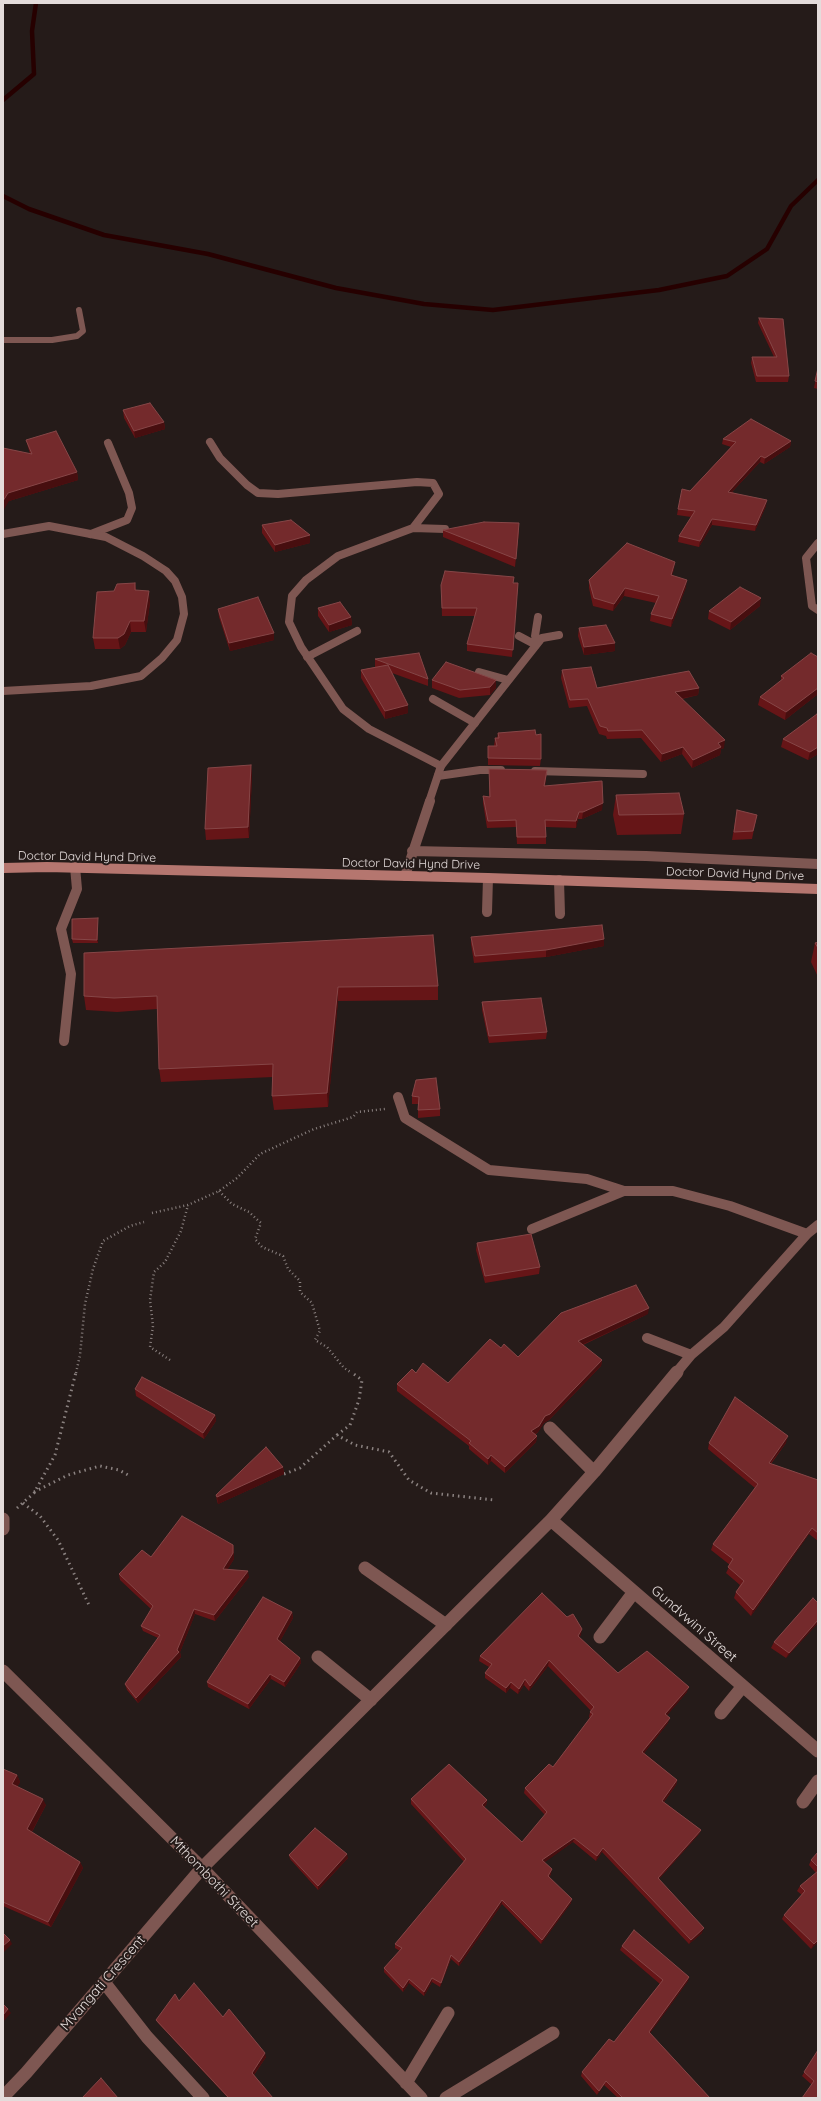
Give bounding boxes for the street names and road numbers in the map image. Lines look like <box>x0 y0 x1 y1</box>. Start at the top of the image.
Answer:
street label: Doctor David Hynd Drive <box>18 849 156 865</box>
street label: Doctor David Hynd Drive <box>342 856 480 872</box>
street label: Doctor David Hynd Drive <box>666 864 804 884</box>
street label: Gundvwini Street <box>648 1582 740 1666</box>
street label: Mthombothi Street <box>166 1833 262 1931</box>
street label: Mvangati Crescent <box>57 1932 149 2034</box>

